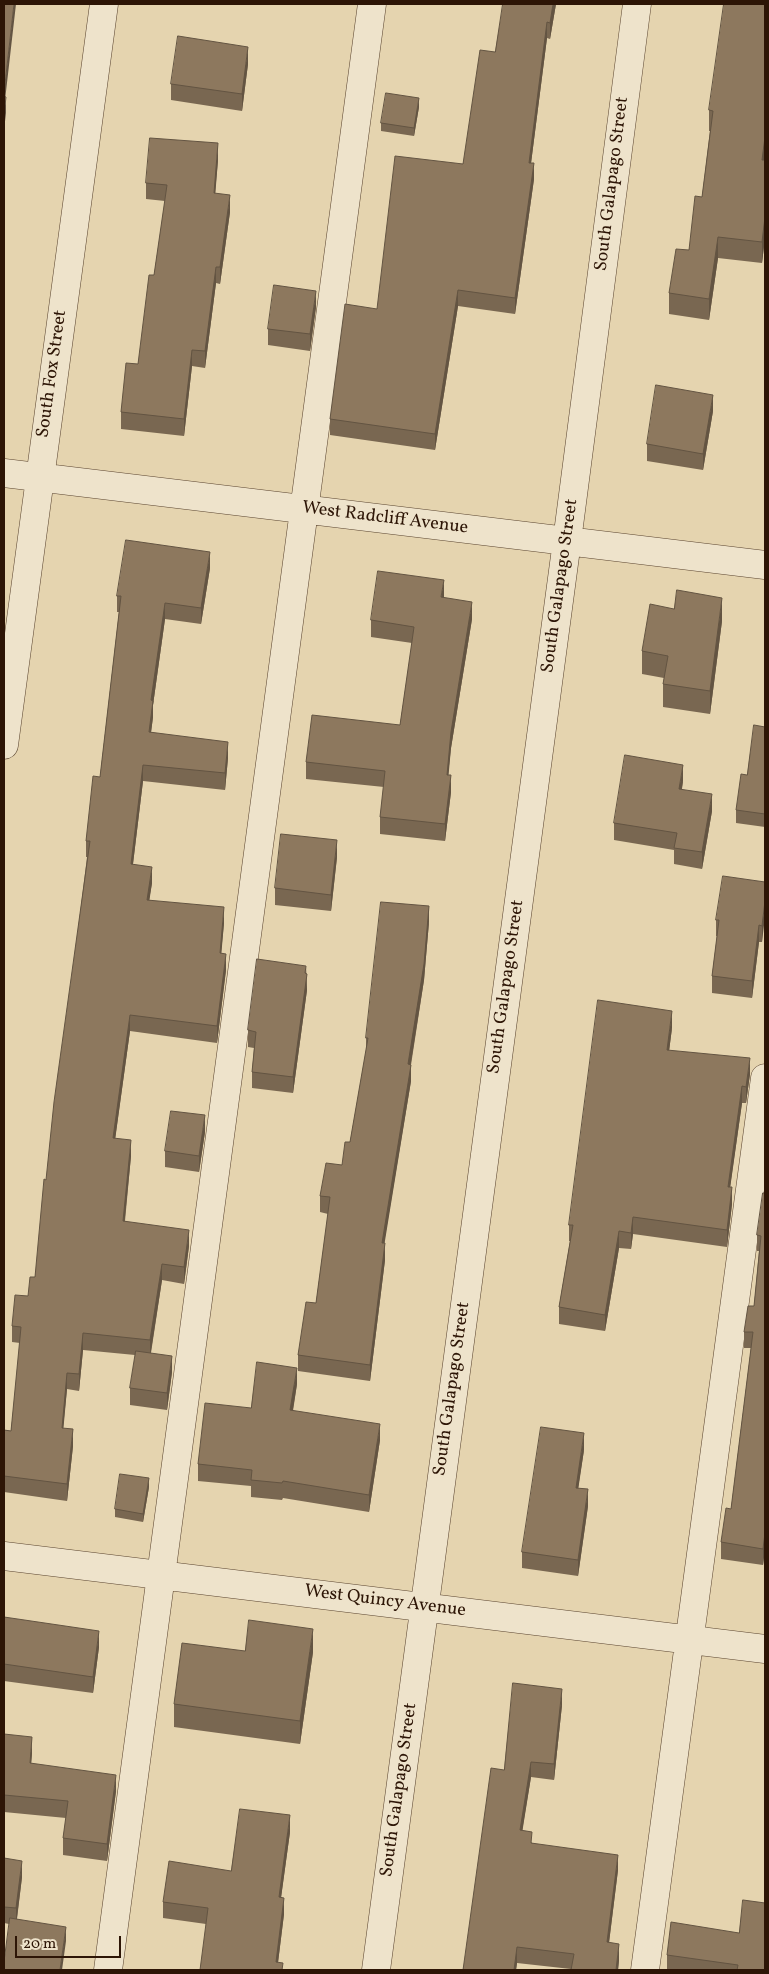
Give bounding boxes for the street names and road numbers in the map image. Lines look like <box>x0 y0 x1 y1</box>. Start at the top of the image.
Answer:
street label: South Galapago Street <box>592 96 634 272</box>
street label: South Fox Street <box>33 309 73 439</box>
street label: West Radcliff Avenue <box>301 498 469 540</box>
street label: South Galapago Street <box>538 498 584 674</box>
street label: South Galapago Street <box>484 899 530 1075</box>
street label: South Galapago Street <box>430 1301 476 1477</box>
street label: West Quincy Avenue <box>303 1581 467 1623</box>
street label: South Galapago Street <box>377 1702 423 1878</box>

